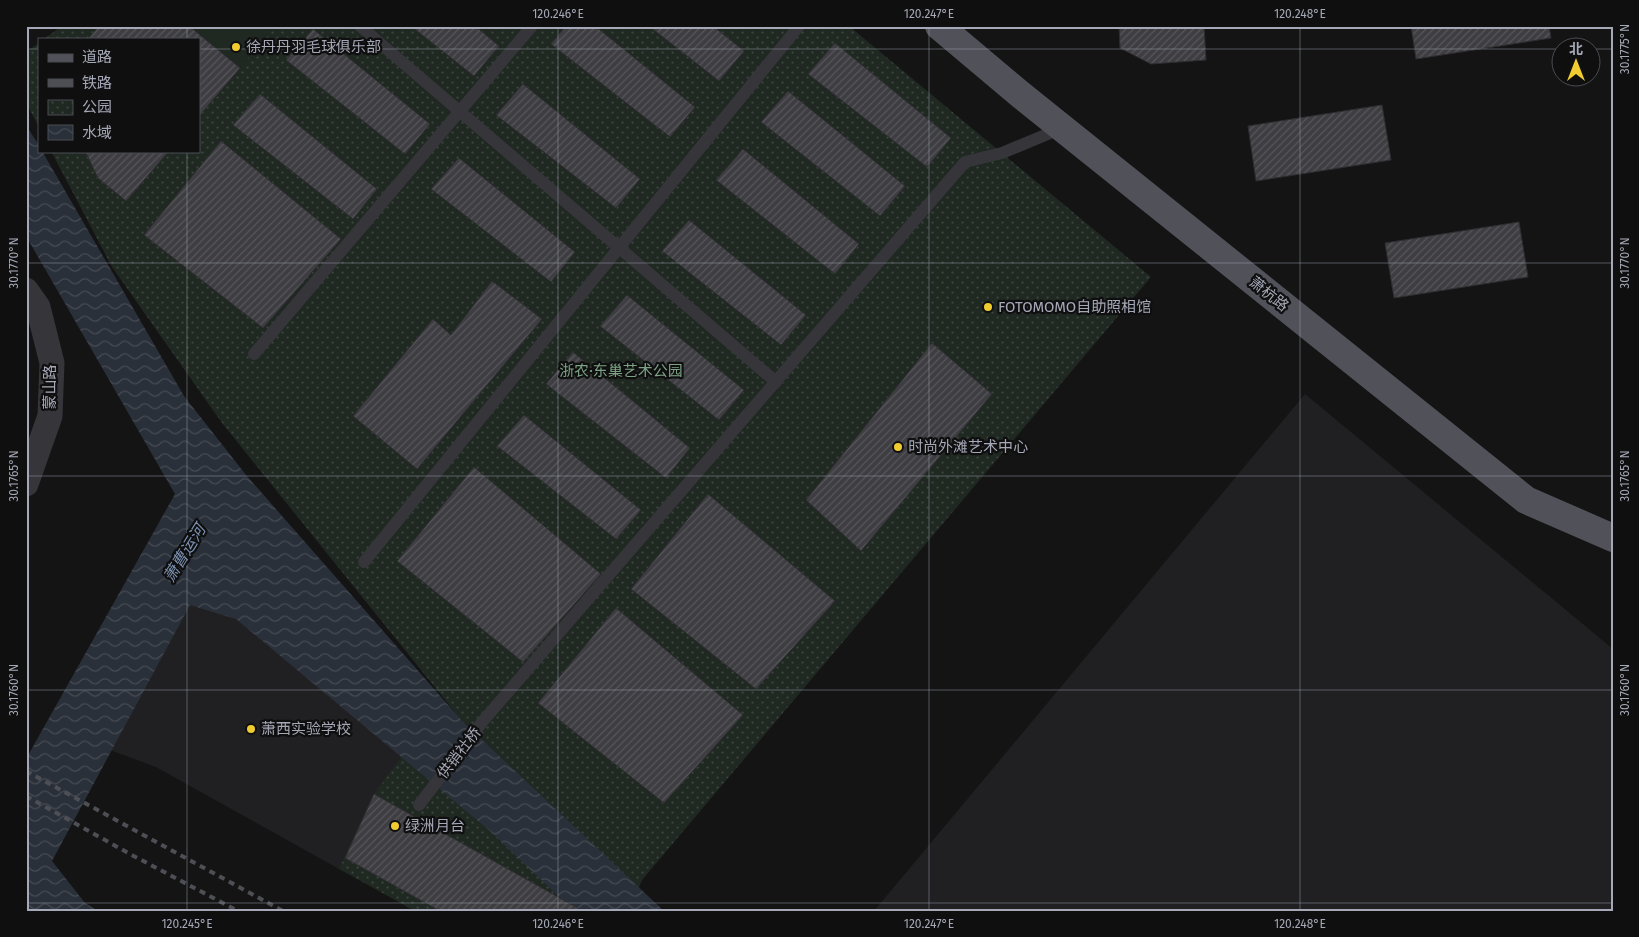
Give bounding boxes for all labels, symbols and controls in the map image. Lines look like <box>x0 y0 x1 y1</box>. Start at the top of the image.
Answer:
text: 120.246°E <box>532 7 584 21</box>
text: 120.247°E <box>904 7 954 21</box>
text: 120.248°E <box>1274 7 1326 21</box>
text: 30.1775°N <box>1618 24 1632 74</box>
legend <box>38 38 200 152</box>
place label: 徐丹丹羽毛球俱乐部 <box>246 38 381 56</box>
north arrow <box>1552 38 1602 88</box>
marker: 徐丹丹羽毛球俱乐部 <box>230 41 242 53</box>
text: 北 <box>1569 41 1583 58</box>
text: 道路 <box>82 48 112 66</box>
text: 铁路 <box>82 74 112 92</box>
text: 公园 <box>82 98 112 116</box>
text: 水域 <box>82 124 112 142</box>
text: 30.1770°N <box>7 237 21 289</box>
text: 30.1770°N <box>1618 237 1632 289</box>
street label: 萧杭路 <box>1246 273 1292 315</box>
place label: FOTOMOMO自助照相馆 <box>998 298 1151 316</box>
marker: FOTOMOMO自助照相馆 <box>982 301 994 313</box>
park label: 浙农·东巢艺术公园 <box>559 362 683 380</box>
street label: 蒙山路 <box>41 364 59 410</box>
place label: 时尚外滩艺术中心 <box>908 438 1028 456</box>
marker: 时尚外滩艺术中心 <box>892 441 904 453</box>
text: 30.1765°N <box>7 450 21 502</box>
text: 30.1765°N <box>1618 450 1632 502</box>
water label: 萧曹运河 <box>159 519 211 585</box>
text: 30.1760°N <box>7 664 21 716</box>
text: 30.1760°N <box>1618 664 1632 716</box>
place label: 萧西实验学校 <box>261 720 351 738</box>
marker: 萧西实验学校 <box>245 723 257 735</box>
street label: 供销社桥 <box>433 724 485 782</box>
place label: 绿洲月台 <box>405 817 465 835</box>
marker: 绿洲月台 <box>389 820 401 832</box>
text: 120.245°E <box>161 917 213 931</box>
text: 120.246°E <box>532 917 584 931</box>
text: 120.247°E <box>904 917 954 931</box>
text: 120.248°E <box>1274 917 1326 931</box>

